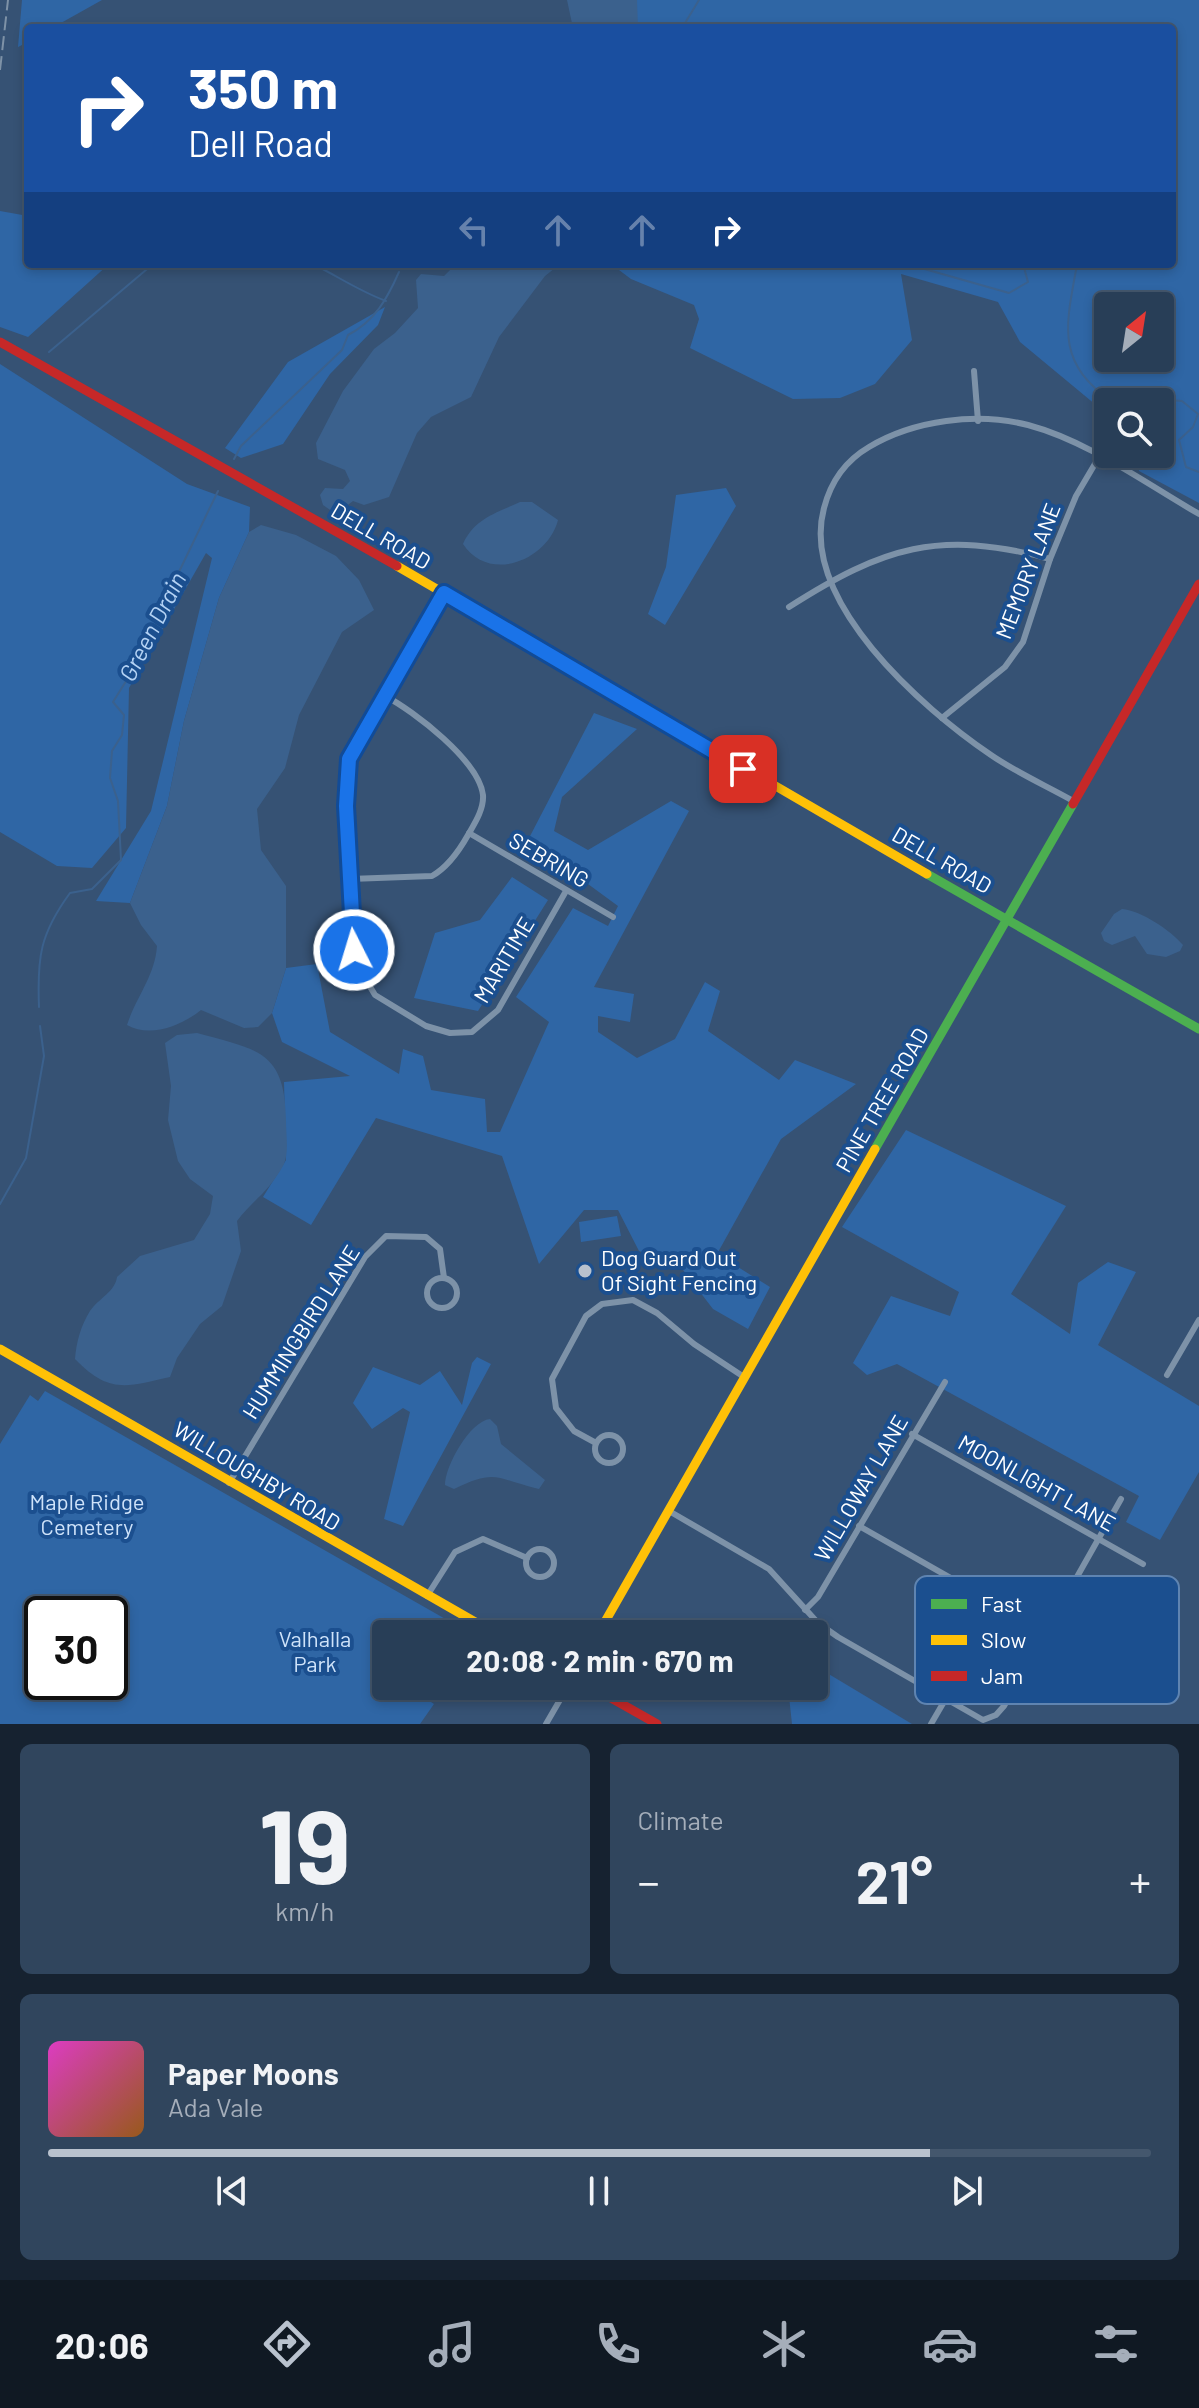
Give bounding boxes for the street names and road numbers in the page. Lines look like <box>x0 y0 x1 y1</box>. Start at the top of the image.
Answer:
street label: DELL ROAD <box>327 496 436 574</box>
street label: MEMORY LANE <box>989 499 1065 642</box>
street label: DELL ROAD <box>888 820 997 898</box>
street label: SEBRING <box>505 826 594 892</box>
street label: MARITIME <box>467 912 539 1007</box>
street label: PINE TREE ROAD <box>829 1023 933 1176</box>
street label: HUMMINGBIRD LANE <box>236 1240 364 1423</box>
street label: WILLOWAY LANE <box>808 1410 912 1565</box>
street label: WILLOUGHBY ROAD <box>169 1415 346 1535</box>
street label: MOONLIGHT LANE <box>954 1428 1121 1536</box>

